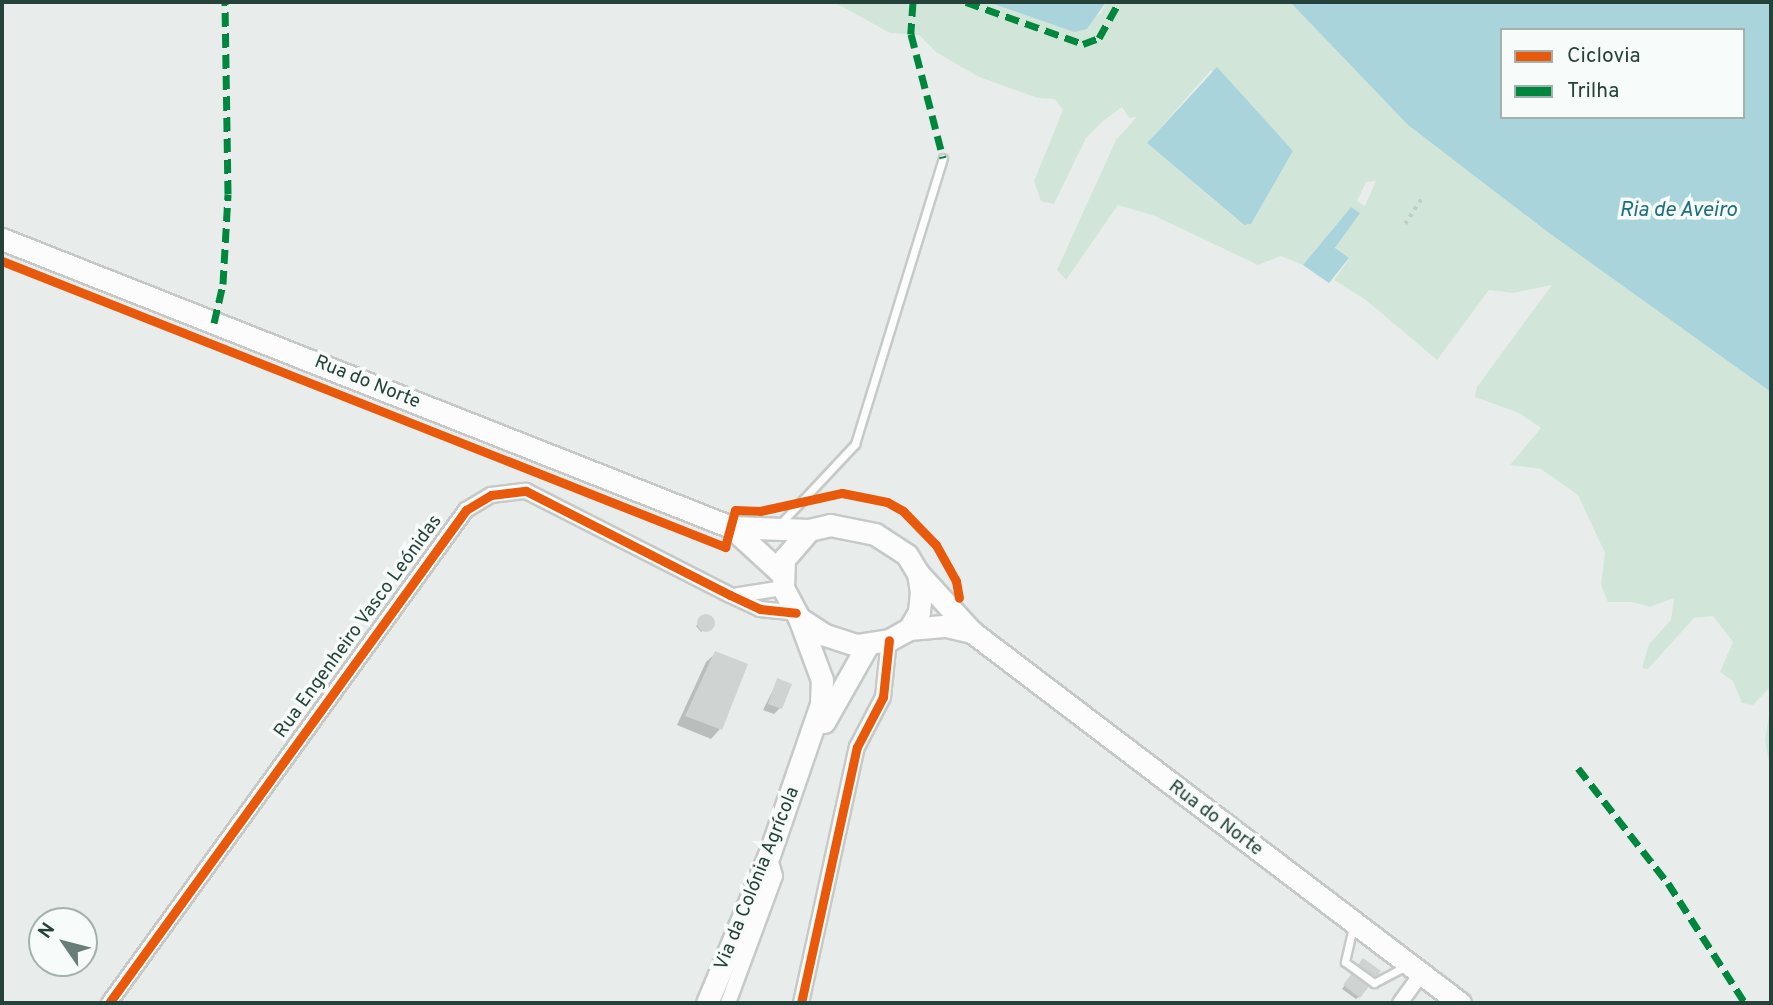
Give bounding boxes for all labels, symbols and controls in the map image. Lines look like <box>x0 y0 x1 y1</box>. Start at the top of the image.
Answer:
legend <box>1500 28 1745 119</box>
text: Ciclovia <box>1567 43 1641 70</box>
text: Trilha <box>1567 78 1619 105</box>
water label: Ria de Aveiro <box>1619 198 1737 224</box>
street label: Rua do Norte <box>311 351 423 415</box>
street label: Rua Engenheiro Vasco Leónidas <box>270 511 448 743</box>
street label: Rua do Norte <box>1163 776 1267 862</box>
street label: Via da Colónia Agrícola <box>711 784 805 974</box>
north arrow <box>28 907 98 977</box>
text: N <box>34 919 61 944</box>

